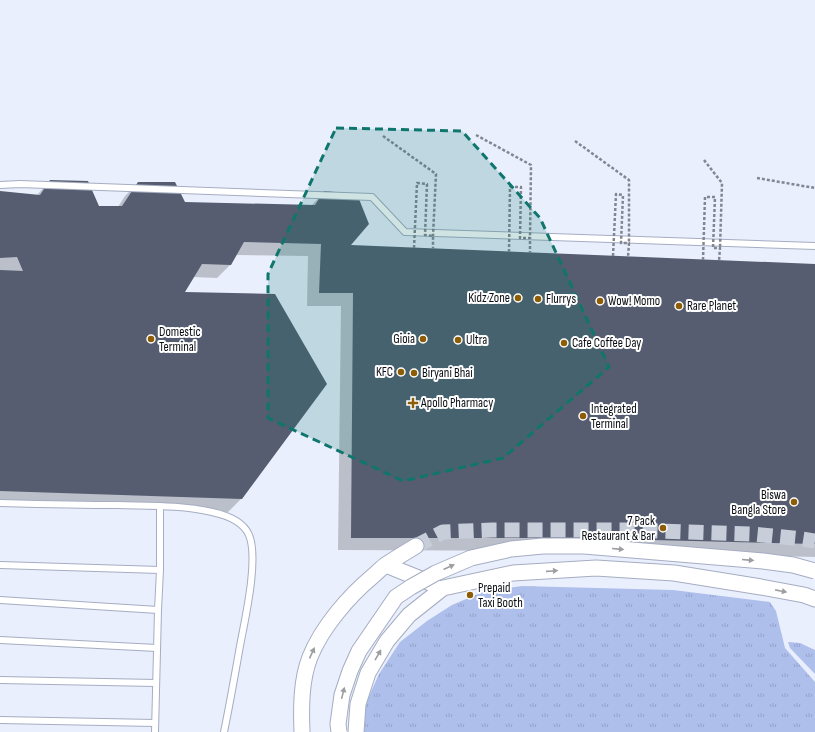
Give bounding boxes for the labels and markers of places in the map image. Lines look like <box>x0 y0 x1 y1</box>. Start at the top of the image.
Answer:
place label: Kidz Zone <box>468 290 510 306</box>
place label: Flurrys <box>546 291 576 307</box>
marker: Kidz Zone <box>513 293 523 303</box>
place label: Wow! Momo <box>608 293 660 309</box>
marker: Flurrys <box>533 294 543 304</box>
marker: Wow! Momo <box>595 296 605 306</box>
place label: Rare Planet <box>687 298 736 314</box>
marker: Rare Planet <box>674 301 684 311</box>
place label: Domestic Terminal <box>159 324 201 355</box>
place label: Gioia <box>393 331 415 347</box>
place label: Ultra <box>466 332 487 348</box>
marker: Domestic Terminal <box>146 334 156 344</box>
marker: Gioia <box>418 334 428 344</box>
marker: Ultra <box>453 335 463 345</box>
place label: Cafe Coffee Day <box>572 335 641 351</box>
marker: Cafe Coffee Day <box>559 338 569 348</box>
place label: KFC <box>376 364 393 380</box>
place label: Biryani Bhai <box>422 365 473 381</box>
marker: KFC <box>396 367 406 377</box>
marker: Biryani Bhai <box>409 368 419 378</box>
place label: Apollo Pharmacy <box>420 395 493 411</box>
marker: Apollo Pharmacy <box>408 398 418 408</box>
place label: Integrated Terminal <box>591 401 637 432</box>
marker: Integrated Terminal <box>578 411 588 421</box>
place label: Biswa Bangla Store <box>731 487 786 518</box>
marker: Biswa Bangla Store <box>789 497 799 507</box>
place label: 7 Pack Restaurant & Bar <box>582 513 655 544</box>
marker: 7 Pack Restaurant & Bar <box>658 523 668 533</box>
place label: Prepaid Taxi Booth <box>478 580 523 611</box>
marker: Prepaid Taxi Booth <box>465 590 475 600</box>

